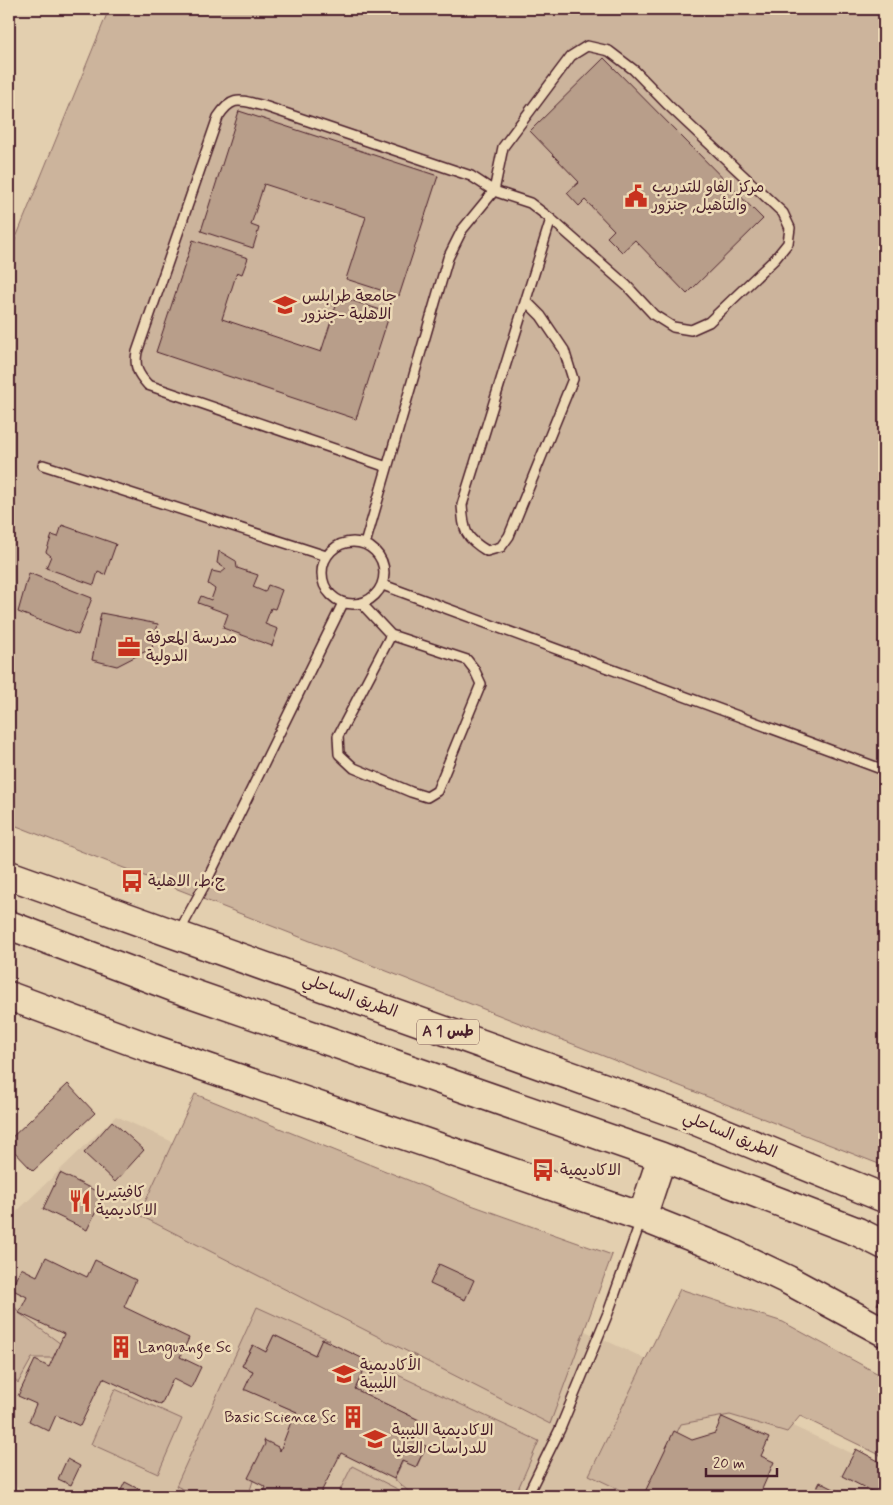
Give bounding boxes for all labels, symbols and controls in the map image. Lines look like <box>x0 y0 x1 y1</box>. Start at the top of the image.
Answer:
place label: مركز الفاو للتدريب والتأهيل, جنزور <box>650 177 764 216</box>
public building icon: مركز الفاو للتدريب والتأهيل, جنزور <box>623 183 649 209</box>
place label: جامعة طرابلس الاهلية -جنزور <box>300 286 397 325</box>
school or university icon: جامعة طرابلس الاهلية -جنزور <box>272 292 298 318</box>
place label: مدرسة المعرفة الدولية <box>146 628 237 667</box>
office icon: مدرسة المعرفة الدولية <box>116 634 142 660</box>
bus stop icon: ج،ط، الاهلية <box>119 868 145 894</box>
place label: ج،ط، الاهلية <box>148 871 226 892</box>
street label: الطريق الساحلي <box>299 969 400 1026</box>
road number: A 1 طس <box>417 1020 479 1044</box>
street label: الطريق الساحلي <box>679 1107 780 1166</box>
bus stop icon: الاكاديمية <box>530 1157 556 1183</box>
place label: الاكاديمية <box>560 1160 621 1181</box>
place label: كافيتيريا الاكاديمية <box>96 1182 157 1221</box>
restaurant icon: كافيتيريا الاكاديمية <box>67 1188 93 1214</box>
building icon: Languange Sc <box>108 1334 134 1360</box>
place label: Languange Sc <box>138 1337 232 1359</box>
place label: الأكاديمية الليبية <box>360 1354 421 1394</box>
school or university icon: الأكاديمية الليبية <box>331 1361 357 1387</box>
building icon: Basic Science Sc <box>340 1404 366 1430</box>
place label: Basic Science Sc <box>224 1407 336 1428</box>
place label: الاكاديمية الليبية للدراسات العليا <box>392 1420 494 1459</box>
school or university icon: الاكاديمية الليبية للدراسات العليا <box>362 1426 388 1452</box>
scale bar <box>706 1445 777 1477</box>
text: 20 m <box>713 1454 745 1474</box>

